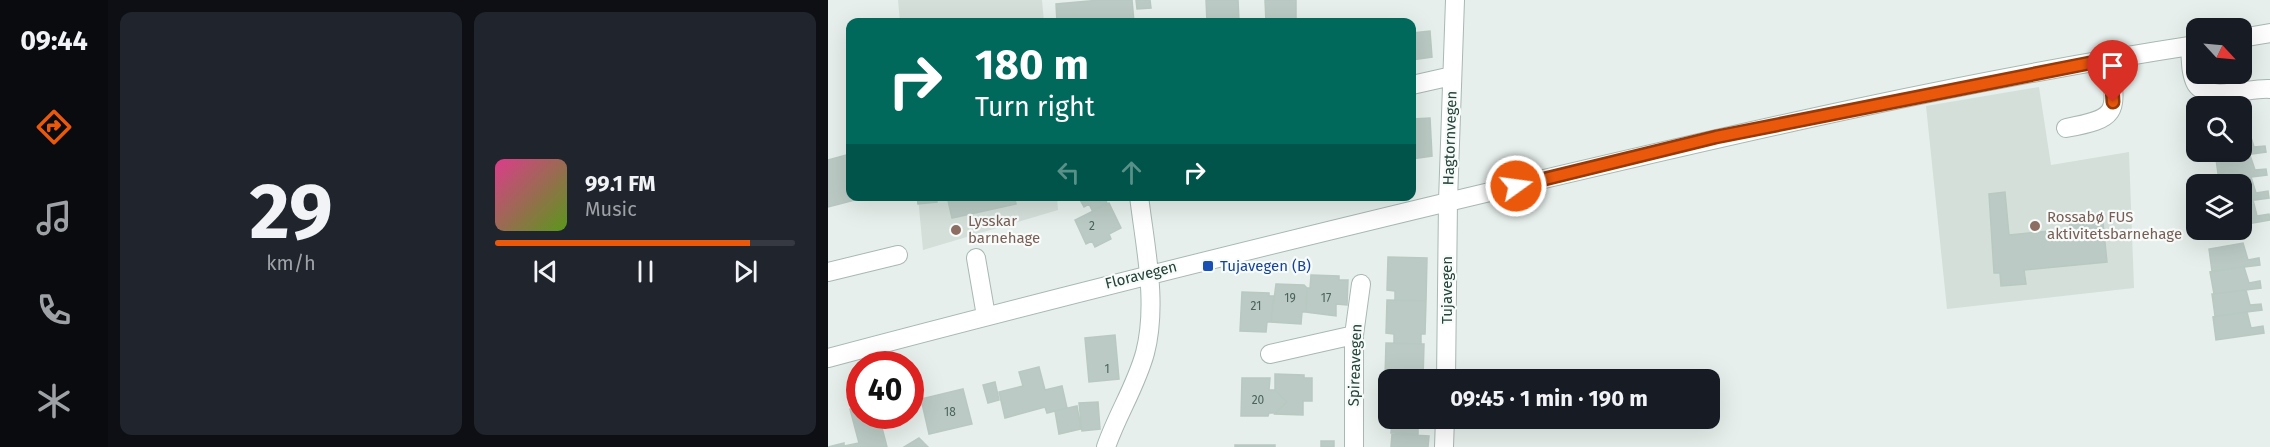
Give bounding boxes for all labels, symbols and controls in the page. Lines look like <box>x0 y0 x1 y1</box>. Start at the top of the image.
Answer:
north arrow <box>2186 18 2252 84</box>
map controls <box>2186 18 2252 240</box>
text: 09:44 <box>20 25 88 57</box>
text: 180 m <box>975 40 1089 90</box>
pin <box>2087 40 2138 102</box>
icon: right <box>876 42 954 120</box>
icon: arrive <box>2096 49 2129 82</box>
street label: Hagtornvegen <box>1439 90 1461 186</box>
text: Turn right <box>975 91 1095 123</box>
button: search <box>2186 96 2252 162</box>
icon: directions <box>33 106 75 148</box>
position arrow <box>1484 154 1548 218</box>
icon: left <box>1052 156 1085 189</box>
icon: ahead <box>1115 156 1148 189</box>
icon: right <box>1178 156 1211 189</box>
text: 29 <box>249 165 333 259</box>
text: 99.1 FM <box>585 170 656 197</box>
button: layers <box>2186 174 2252 240</box>
icon: music <box>33 197 75 239</box>
text: Music <box>585 197 637 221</box>
place label: Rossabø FUS aktivitetsbarnehage <box>2047 208 2182 243</box>
place label: Lysskar barnehage <box>968 212 1040 247</box>
house number: 2 <box>1089 219 1095 233</box>
marker: Rossabø FUS aktivitetsbarnehage <box>2028 219 2042 233</box>
marker: Lysskar barnehage <box>949 223 963 237</box>
text: km/h <box>266 251 316 275</box>
icon: previous <box>529 255 562 288</box>
icon: pause <box>629 255 662 288</box>
icon: next <box>729 255 762 288</box>
street label: Tujavegen <box>1438 256 1456 324</box>
street label: Floravegen <box>1103 257 1179 293</box>
place label: Tujavegen (B) <box>1220 257 1311 275</box>
marker: Tujavegen (B) <box>1201 259 1215 273</box>
icon: phone <box>33 289 75 331</box>
house number: 19 <box>1284 291 1296 305</box>
house number: 17 <box>1321 291 1331 305</box>
house number: 21 <box>1251 299 1261 313</box>
street label: Spireavegen <box>1345 323 1365 407</box>
speed limit sign: 40 <box>846 351 924 429</box>
house number: 1 <box>1104 362 1110 376</box>
icon: climate <box>33 380 75 422</box>
text: 09:45 · 1 min · 190 m <box>1450 385 1648 412</box>
house number: 20 <box>1252 393 1265 407</box>
house number: 18 <box>944 405 956 419</box>

